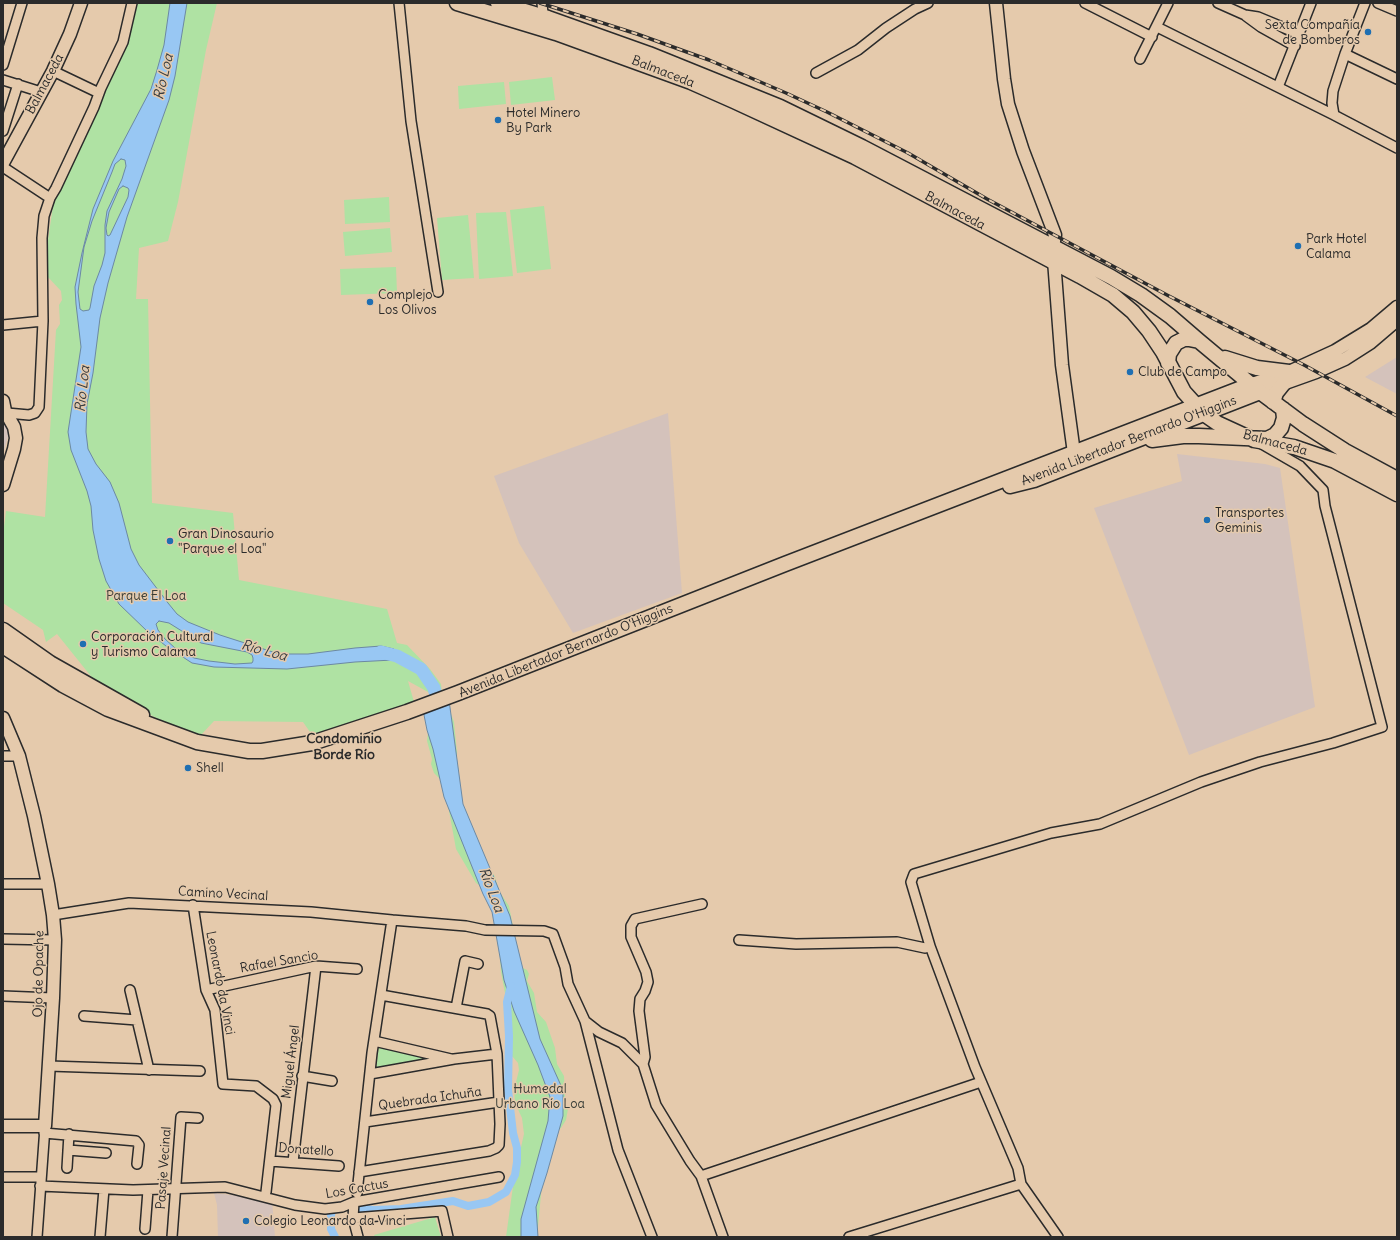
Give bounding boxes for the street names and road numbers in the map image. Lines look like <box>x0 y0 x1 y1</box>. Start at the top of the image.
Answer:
street label: Balmaceda <box>23 51 67 117</box>
street label: Balmaceda <box>629 53 697 91</box>
street label: Balmaceda <box>922 189 988 233</box>
street label: Avenida Libertador Bernardo O'Higgins <box>1019 393 1239 489</box>
street label: Balmaceda <box>1241 427 1309 459</box>
street label: Avenida Libertador Bernardo O'Higgins <box>457 601 675 701</box>
street label: Camino Vecinal <box>178 884 268 904</box>
street label: Ojo de Opache <box>30 930 48 1018</box>
street label: Leonardo da Vinci <box>202 930 238 1036</box>
street label: Rafael Sancio <box>239 947 319 977</box>
street label: Miguel Ángel <box>279 1024 303 1100</box>
street label: Quebrada Ichuña <box>377 1084 483 1114</box>
street label: Pasaje Vecinal <box>153 1126 175 1210</box>
street label: Donatello <box>278 1140 334 1160</box>
street label: Los Cactus <box>324 1176 390 1202</box>

